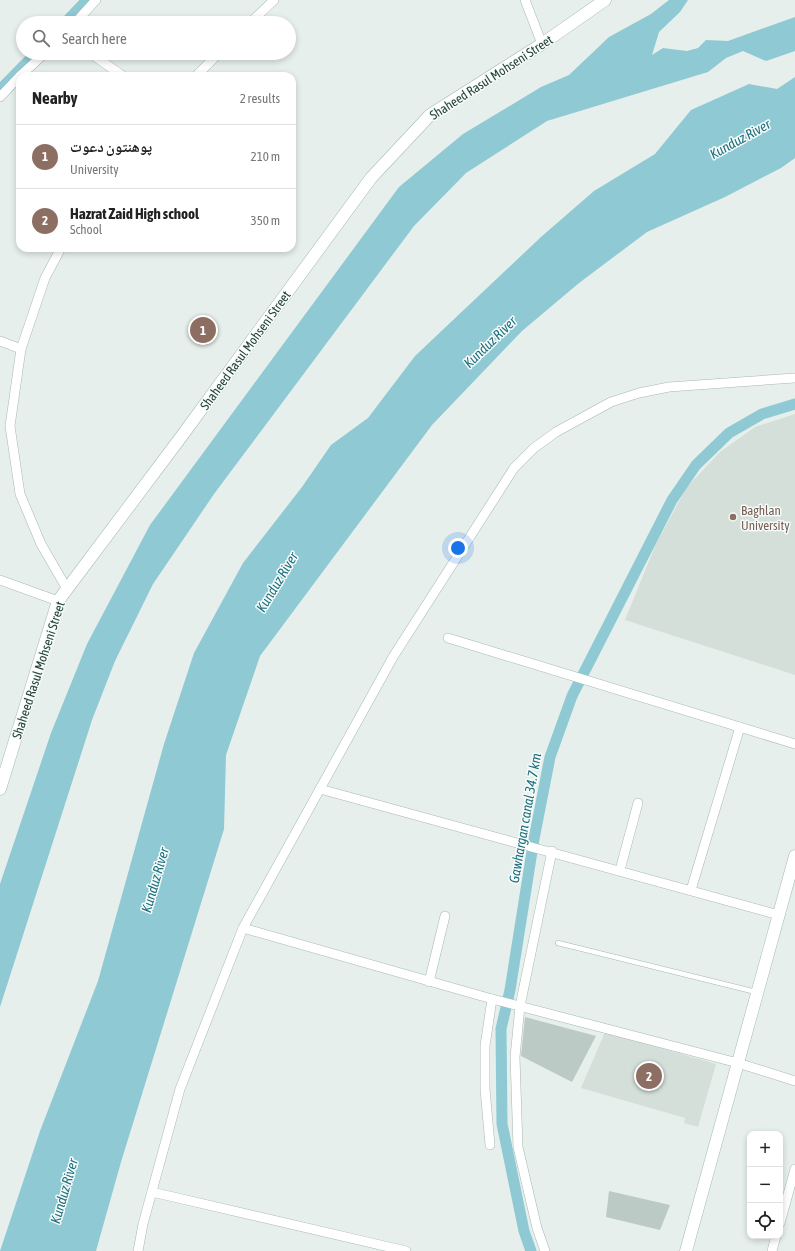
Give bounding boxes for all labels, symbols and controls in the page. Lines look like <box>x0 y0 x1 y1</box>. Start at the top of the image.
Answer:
search box <box>16 16 296 60</box>
icon: search <box>30 27 52 49</box>
text: Search here <box>62 30 127 47</box>
street label: Shaheed Rasul Mohseni Street <box>427 32 556 123</box>
text: Nearby <box>32 88 78 108</box>
text: 2 results <box>240 91 280 106</box>
water label: Kunduz River <box>707 115 774 162</box>
text: پوهنتون دعوت <box>70 138 152 155</box>
text: 1 <box>42 149 48 164</box>
text: 210 m <box>251 149 280 164</box>
text: University <box>70 162 119 177</box>
text: Hazrat Zaid High school <box>70 205 199 222</box>
text: 2 <box>42 213 48 228</box>
text: 350 m <box>251 213 280 228</box>
text: School <box>70 222 102 237</box>
street label: Shaheed Rasul Mohseni Street <box>197 288 294 413</box>
water label: Kunduz River <box>460 312 520 371</box>
pin: 1 <box>190 315 216 345</box>
place label: Baghlan University <box>741 503 790 533</box>
marker: Baghlan University <box>728 512 738 522</box>
your location <box>448 538 468 558</box>
water label: Kunduz River <box>253 548 302 615</box>
street label: Shaheed Rasul Mohseni Street <box>9 599 68 741</box>
water label: Gawhargan canal 34.7 km <box>506 752 544 884</box>
water label: Kunduz River <box>138 845 172 914</box>
pin: 2 <box>636 1061 662 1091</box>
map controls <box>747 1131 783 1239</box>
button: + <box>747 1131 783 1167</box>
water label: Kunduz River <box>47 1156 81 1225</box>
button: − <box>747 1167 783 1203</box>
button: locate <box>747 1203 783 1239</box>

